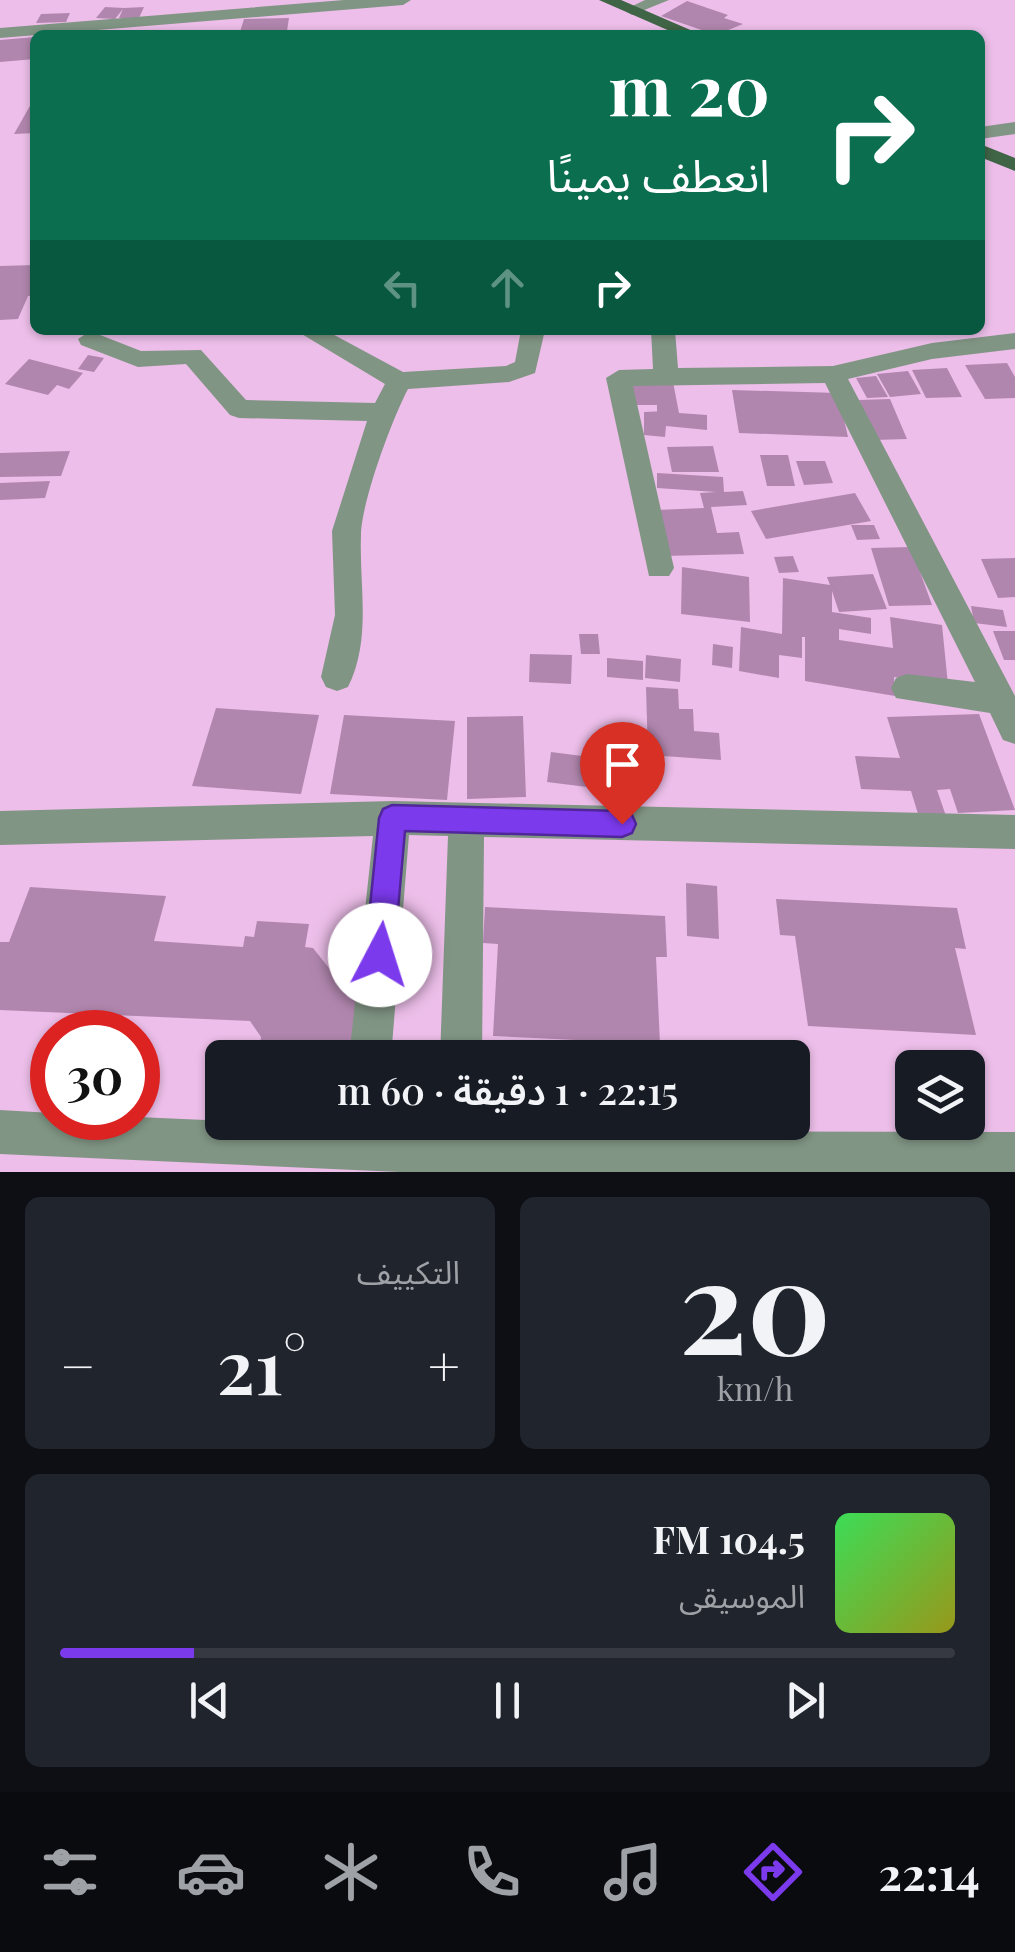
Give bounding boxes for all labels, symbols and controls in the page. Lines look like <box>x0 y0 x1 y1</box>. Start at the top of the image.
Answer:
text: 20 m <box>609 40 770 134</box>
icon: right <box>805 70 935 200</box>
text: انعطف يمينًا <box>546 143 770 203</box>
icon: left <box>375 260 430 315</box>
icon: ahead <box>480 260 535 315</box>
icon: right <box>585 260 640 315</box>
pin <box>580 722 665 825</box>
icon: arrive <box>595 737 650 792</box>
position arrow <box>328 903 432 1007</box>
speed limit sign: 30 <box>30 1010 160 1140</box>
map controls <box>895 1050 985 1140</box>
button: layers <box>895 1050 985 1140</box>
text: 22:15 · 1 دقيقة · 60 m <box>337 1064 678 1115</box>
text: 20 <box>679 1214 831 1388</box>
text: التكييف <box>357 1249 460 1292</box>
text: 21° <box>217 1314 307 1414</box>
text: − <box>60 1327 96 1401</box>
text: + <box>428 1327 460 1401</box>
text: km/h <box>717 1366 793 1409</box>
text: 104.5 FM <box>652 1513 805 1564</box>
text: الموسيقى <box>679 1573 805 1616</box>
icon: previous <box>182 1673 237 1728</box>
icon: pause <box>480 1673 535 1728</box>
icon: next <box>778 1673 833 1728</box>
icon: filters <box>35 1837 105 1907</box>
icon: car <box>176 1837 246 1907</box>
icon: climate <box>316 1837 386 1907</box>
icon: phone <box>457 1837 527 1907</box>
icon: music <box>598 1837 668 1907</box>
icon: directions <box>738 1837 808 1907</box>
text: 22:14 <box>879 1842 980 1902</box>

